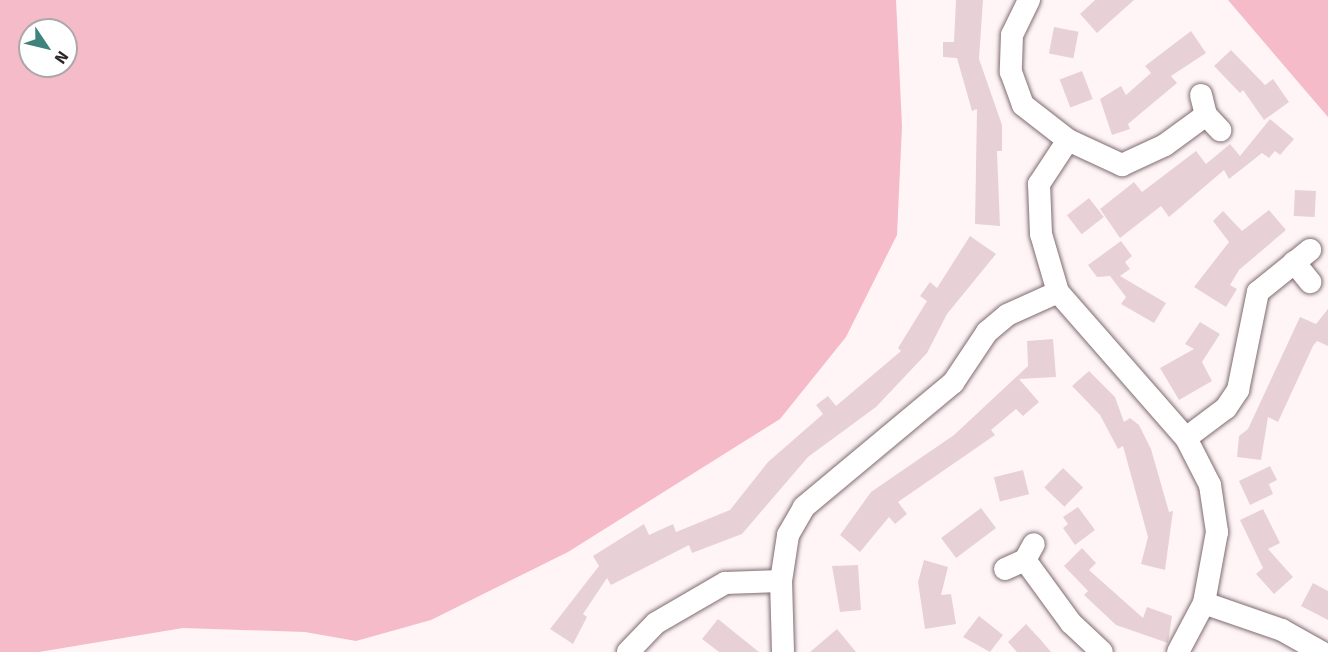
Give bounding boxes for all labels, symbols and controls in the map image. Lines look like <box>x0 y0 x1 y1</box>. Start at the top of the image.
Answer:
north arrow <box>18 18 78 78</box>
text: N <box>50 47 72 67</box>

